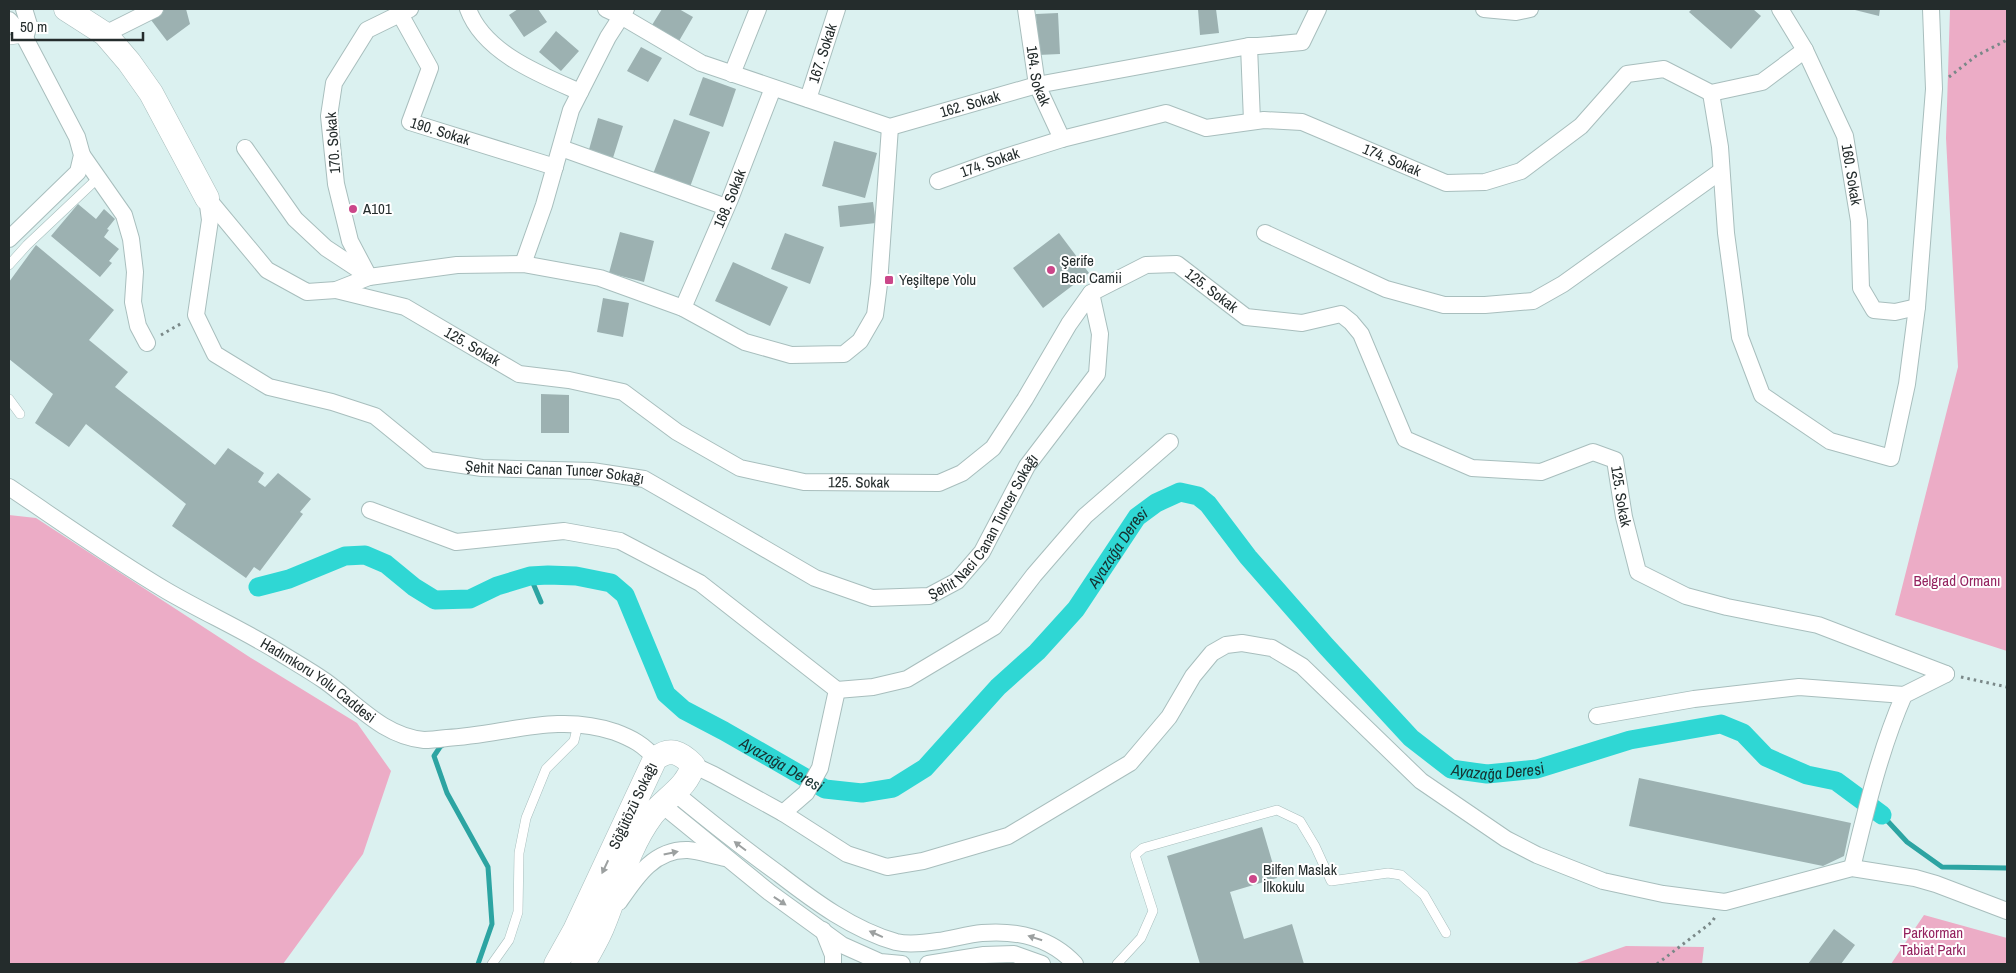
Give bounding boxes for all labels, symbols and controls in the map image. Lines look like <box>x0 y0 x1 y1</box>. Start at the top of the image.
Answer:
scale bar <box>12 10 144 42</box>
text: 50 m <box>20 16 47 37</box>
street label: 167. Sokak <box>803 20 842 86</box>
street label: 164. Sokak <box>1021 44 1057 110</box>
street label: 162. Sokak <box>937 85 1003 122</box>
street label: 170. Sokak <box>320 111 345 174</box>
street label: 190. Sokak <box>408 112 474 150</box>
street label: 174. Sokak <box>1360 138 1425 182</box>
street label: 174. Sokak <box>957 142 1023 182</box>
street label: 160. Sokak <box>1836 142 1867 207</box>
street label: 168. Sokak <box>708 165 751 231</box>
place label: A101 <box>362 198 392 219</box>
marker: A101 <box>347 203 359 215</box>
place label: Şerife Bacı Camii <box>1061 250 1122 288</box>
street label: 125. Sokak <box>1181 263 1243 318</box>
marker: Şerife Bacı Camii <box>1045 264 1057 276</box>
place label: Yeşiltepe Yolu <box>899 269 976 290</box>
marker: Yeşiltepe Yolu <box>883 274 895 286</box>
street label: 125. Sokak <box>441 321 505 371</box>
street label: Şehit Naci Canan Tuncer Sokağı <box>924 449 1043 605</box>
street label: Şehit Naci Canan Tuncer Sokağı <box>464 455 646 489</box>
street label: 125. Sokak <box>1606 464 1637 530</box>
street label: 125. Sokak <box>828 471 890 493</box>
water label: Ayazağa Deresi <box>1082 502 1152 593</box>
park label: Belgrad Ormanı <box>1914 570 2000 591</box>
street label: Hadımkoru Yolu Caddesi <box>257 632 380 728</box>
water label: Ayazağa Deresi <box>735 731 828 797</box>
water label: Ayazağa Deresi <box>1449 756 1547 785</box>
street label: Söğütözü Sokağı <box>603 759 662 853</box>
one-way arrow <box>734 840 747 851</box>
one-way arrow <box>663 848 679 856</box>
place label: Bilfen Maslak İlkokulu <box>1263 859 1338 897</box>
one-way arrow <box>601 860 609 874</box>
marker: Bilfen Maslak İlkokulu <box>1247 873 1259 885</box>
one-way arrow <box>774 896 787 905</box>
park label: Parkorman Tabiat Parkı <box>1900 922 1966 960</box>
one-way arrow <box>869 930 883 938</box>
one-way arrow <box>1027 934 1042 942</box>

